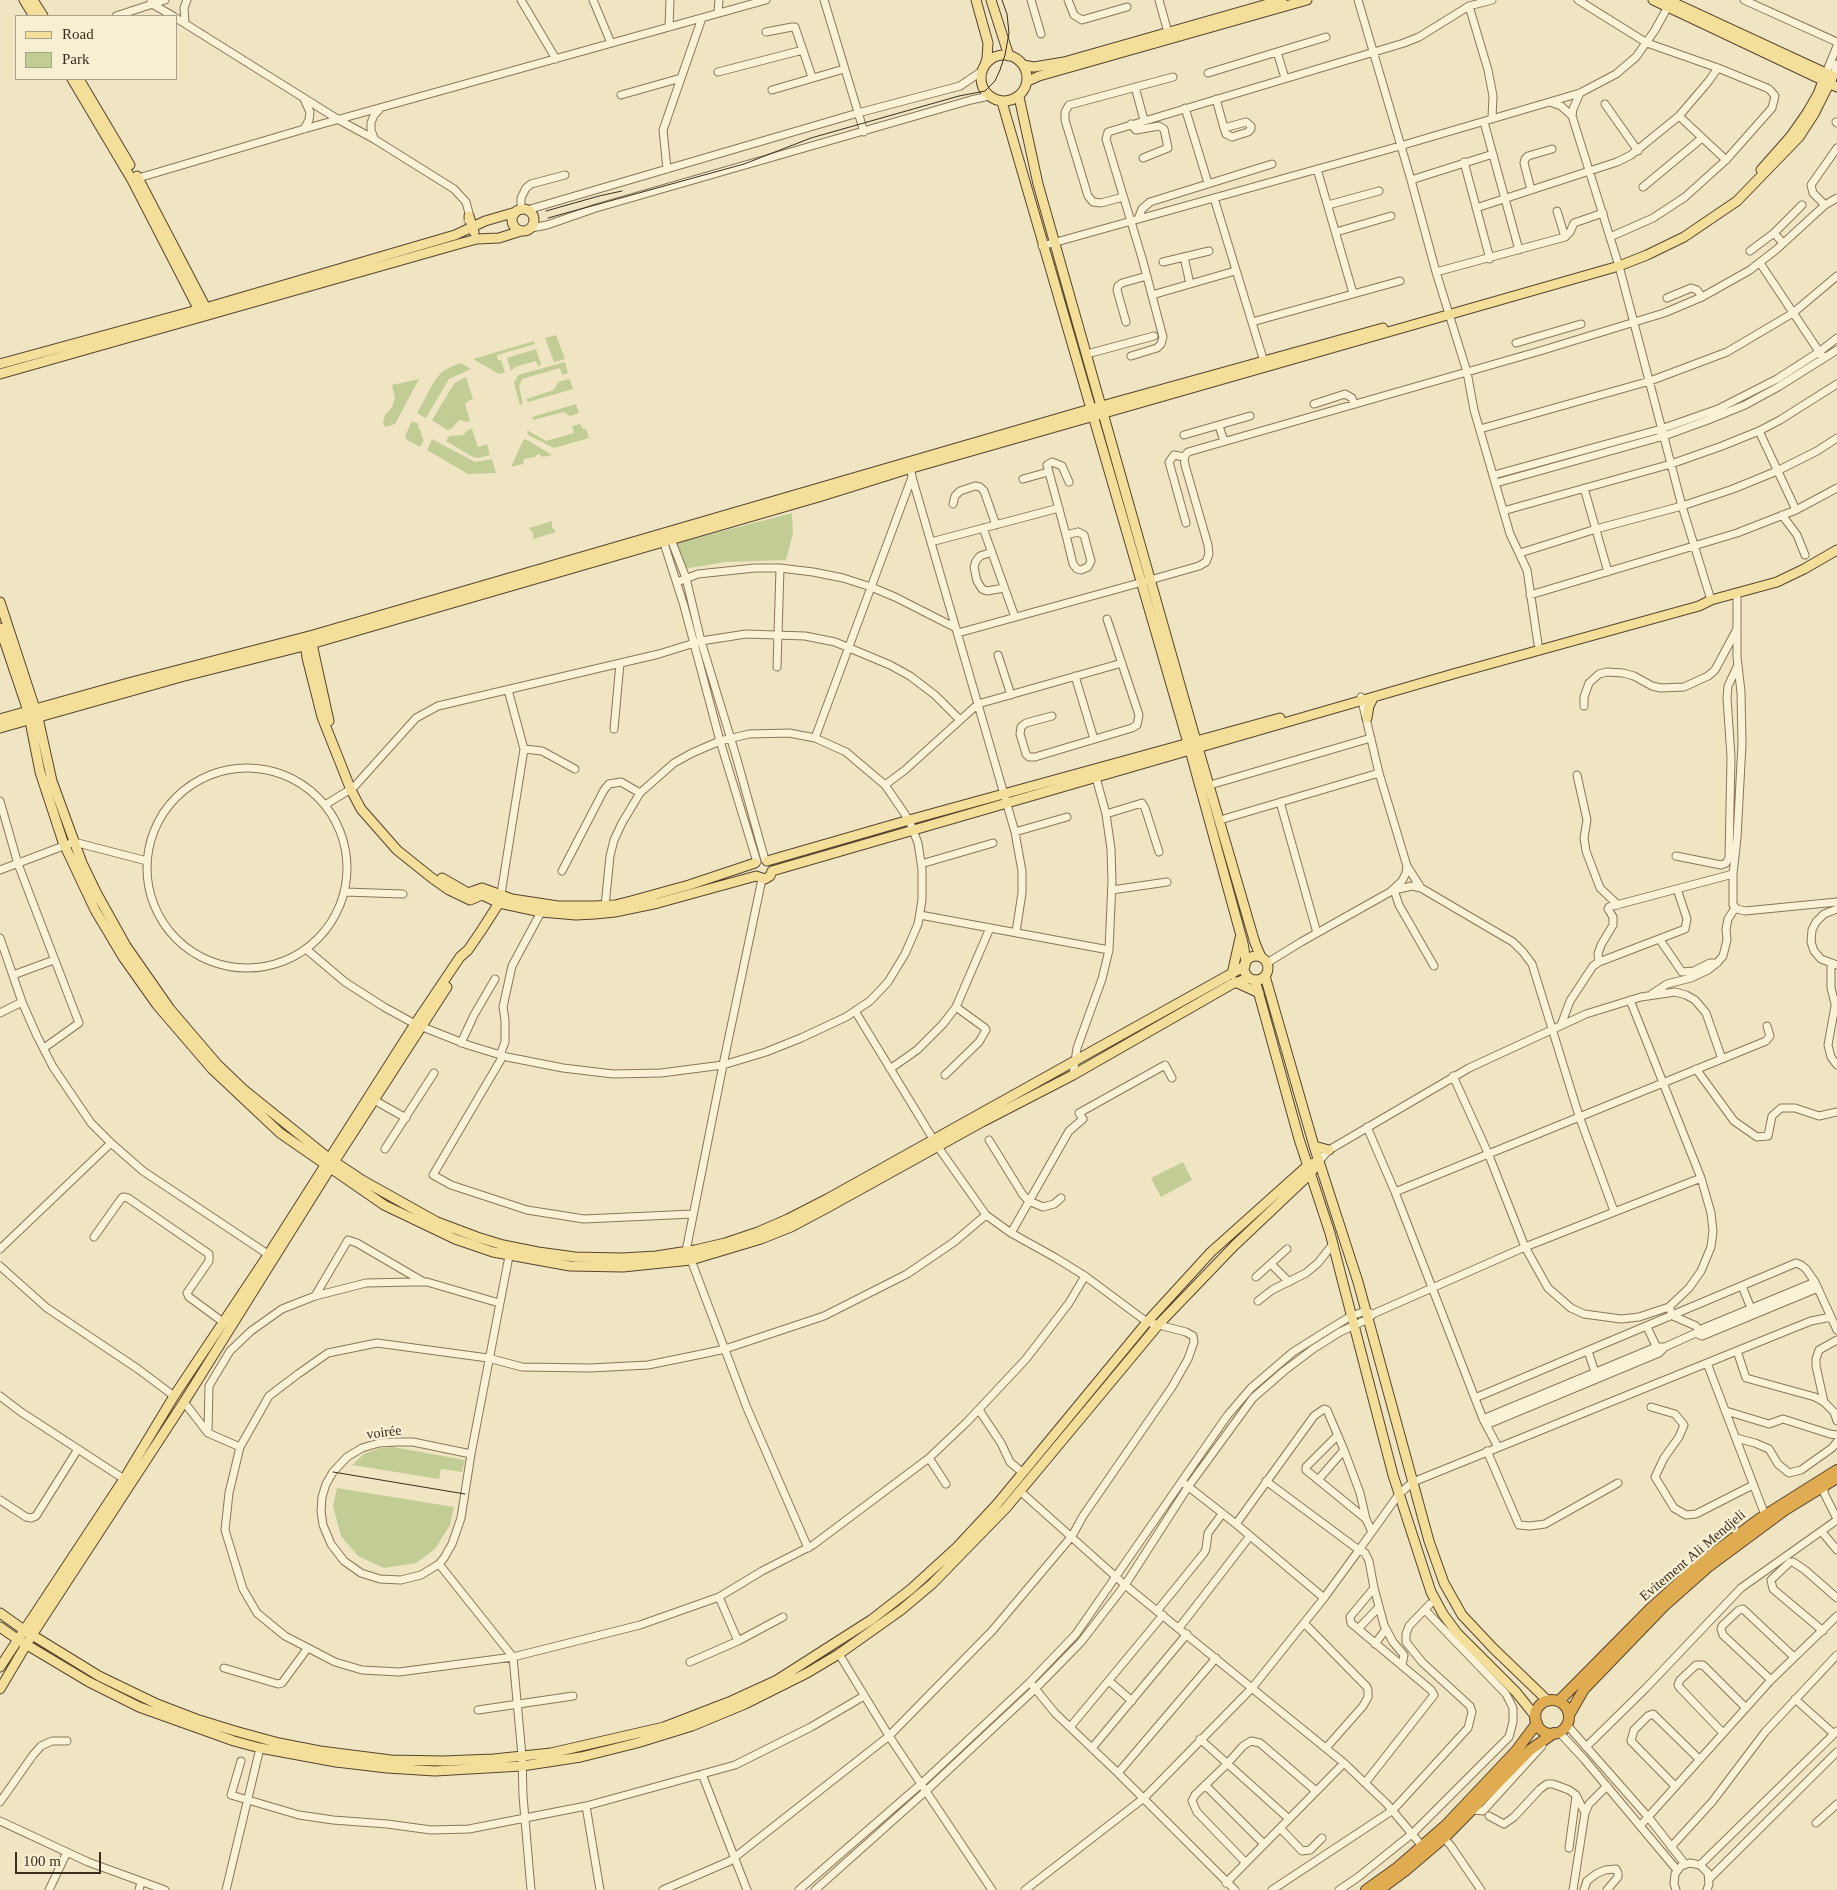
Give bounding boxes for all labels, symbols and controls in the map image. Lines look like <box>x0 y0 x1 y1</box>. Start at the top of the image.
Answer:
legend <box>15 15 178 80</box>
text: Road <box>62 26 94 42</box>
text: Park <box>62 51 90 67</box>
street label: voirée <box>365 1422 403 1444</box>
street label: Evitement Ali Mendjeli <box>1637 1507 1749 1605</box>
scale bar <box>18 1842 104 1874</box>
text: 100 m <box>23 1853 61 1869</box>

